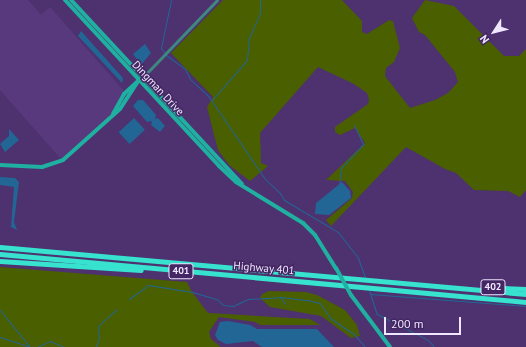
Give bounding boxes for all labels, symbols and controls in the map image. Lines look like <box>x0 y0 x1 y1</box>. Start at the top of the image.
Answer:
north arrow <box>474 12 514 52</box>
text: N <box>477 32 492 46</box>
street label: Dingman Drive <box>129 58 187 118</box>
street label: Highway 401 <box>233 259 295 277</box>
road number: 401 <box>168 263 194 279</box>
road number: 402 <box>480 279 506 295</box>
scale bar <box>386 309 463 335</box>
text: 200 m <box>391 316 424 331</box>

